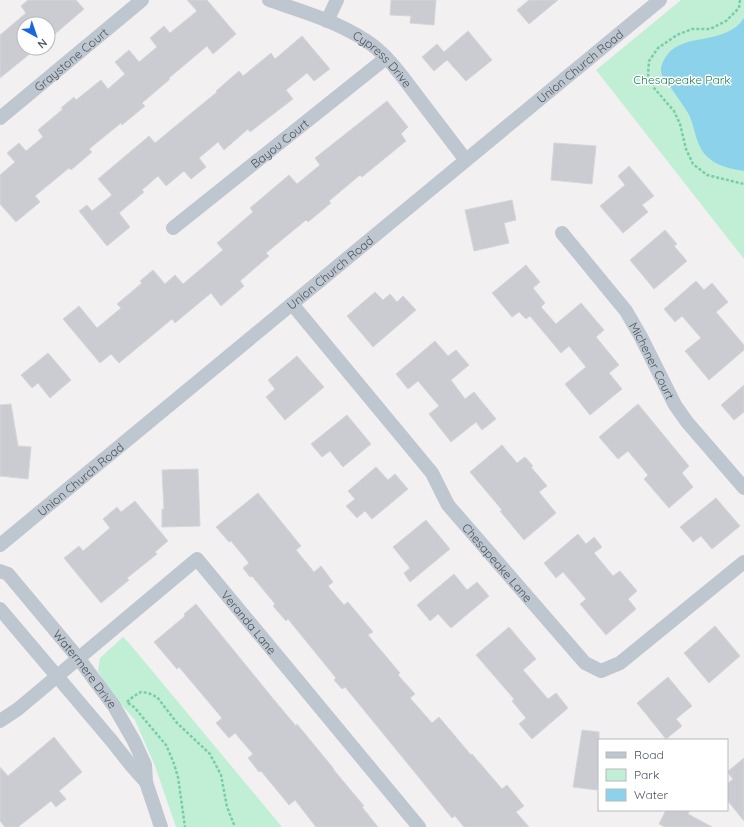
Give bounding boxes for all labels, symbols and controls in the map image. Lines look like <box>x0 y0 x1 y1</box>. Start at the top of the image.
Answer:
north arrow <box>16 16 56 56</box>
street label: Graystone Court <box>31 24 111 94</box>
street label: Union Church Road <box>533 26 626 106</box>
street label: Cypress Drive <box>350 27 415 90</box>
text: N <box>35 36 50 52</box>
park label: Chesapeake Park <box>633 72 731 87</box>
street label: Bayou Court <box>247 116 311 171</box>
street label: Union Church Road <box>284 232 376 312</box>
street label: Michener Court <box>626 319 678 402</box>
street label: Union Church Road <box>34 439 126 519</box>
street label: Chesapeake Lane <box>459 520 536 605</box>
street label: Veranda Lane <box>218 587 280 657</box>
street label: Watermere Drive <box>50 627 121 711</box>
legend <box>598 739 728 811</box>
text: Road <box>634 747 664 762</box>
text: Park <box>634 767 659 782</box>
text: Water <box>634 787 669 802</box>

